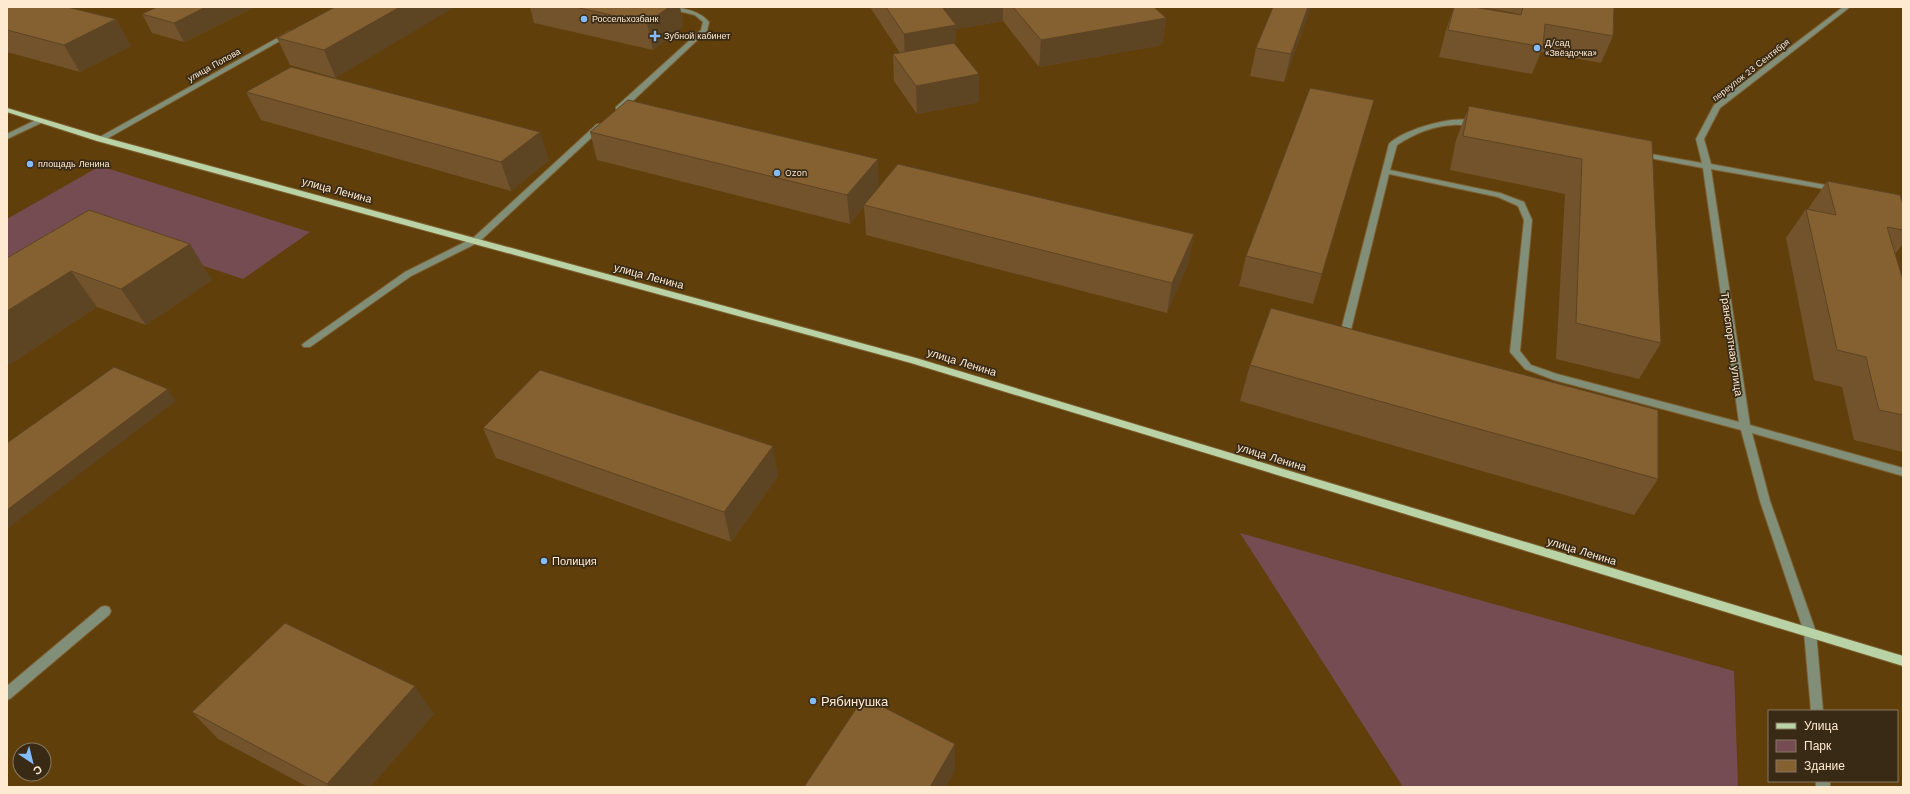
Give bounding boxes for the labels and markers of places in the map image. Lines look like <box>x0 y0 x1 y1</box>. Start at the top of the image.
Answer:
marker: Россельхозбанк <box>579 14 589 24</box>
place label: Россельхозбанк <box>592 14 659 24</box>
marker: Зубной кабинет <box>649 30 661 42</box>
place label: Зубной кабинет <box>664 31 730 41</box>
place label: Д/сад «Звёздочка» <box>1545 38 1597 58</box>
marker: Д/сад «Звёздочка» <box>1532 43 1542 53</box>
marker: площадь Ленина <box>25 159 35 169</box>
place label: площадь Ленина <box>38 159 110 169</box>
marker: Ozon <box>772 168 782 178</box>
place label: Ozon <box>785 168 807 178</box>
place label: Полиция <box>552 555 597 568</box>
marker: Полиция <box>539 556 549 566</box>
place label: Рябинушка <box>821 694 889 709</box>
marker: Рябинушка <box>808 696 818 706</box>

